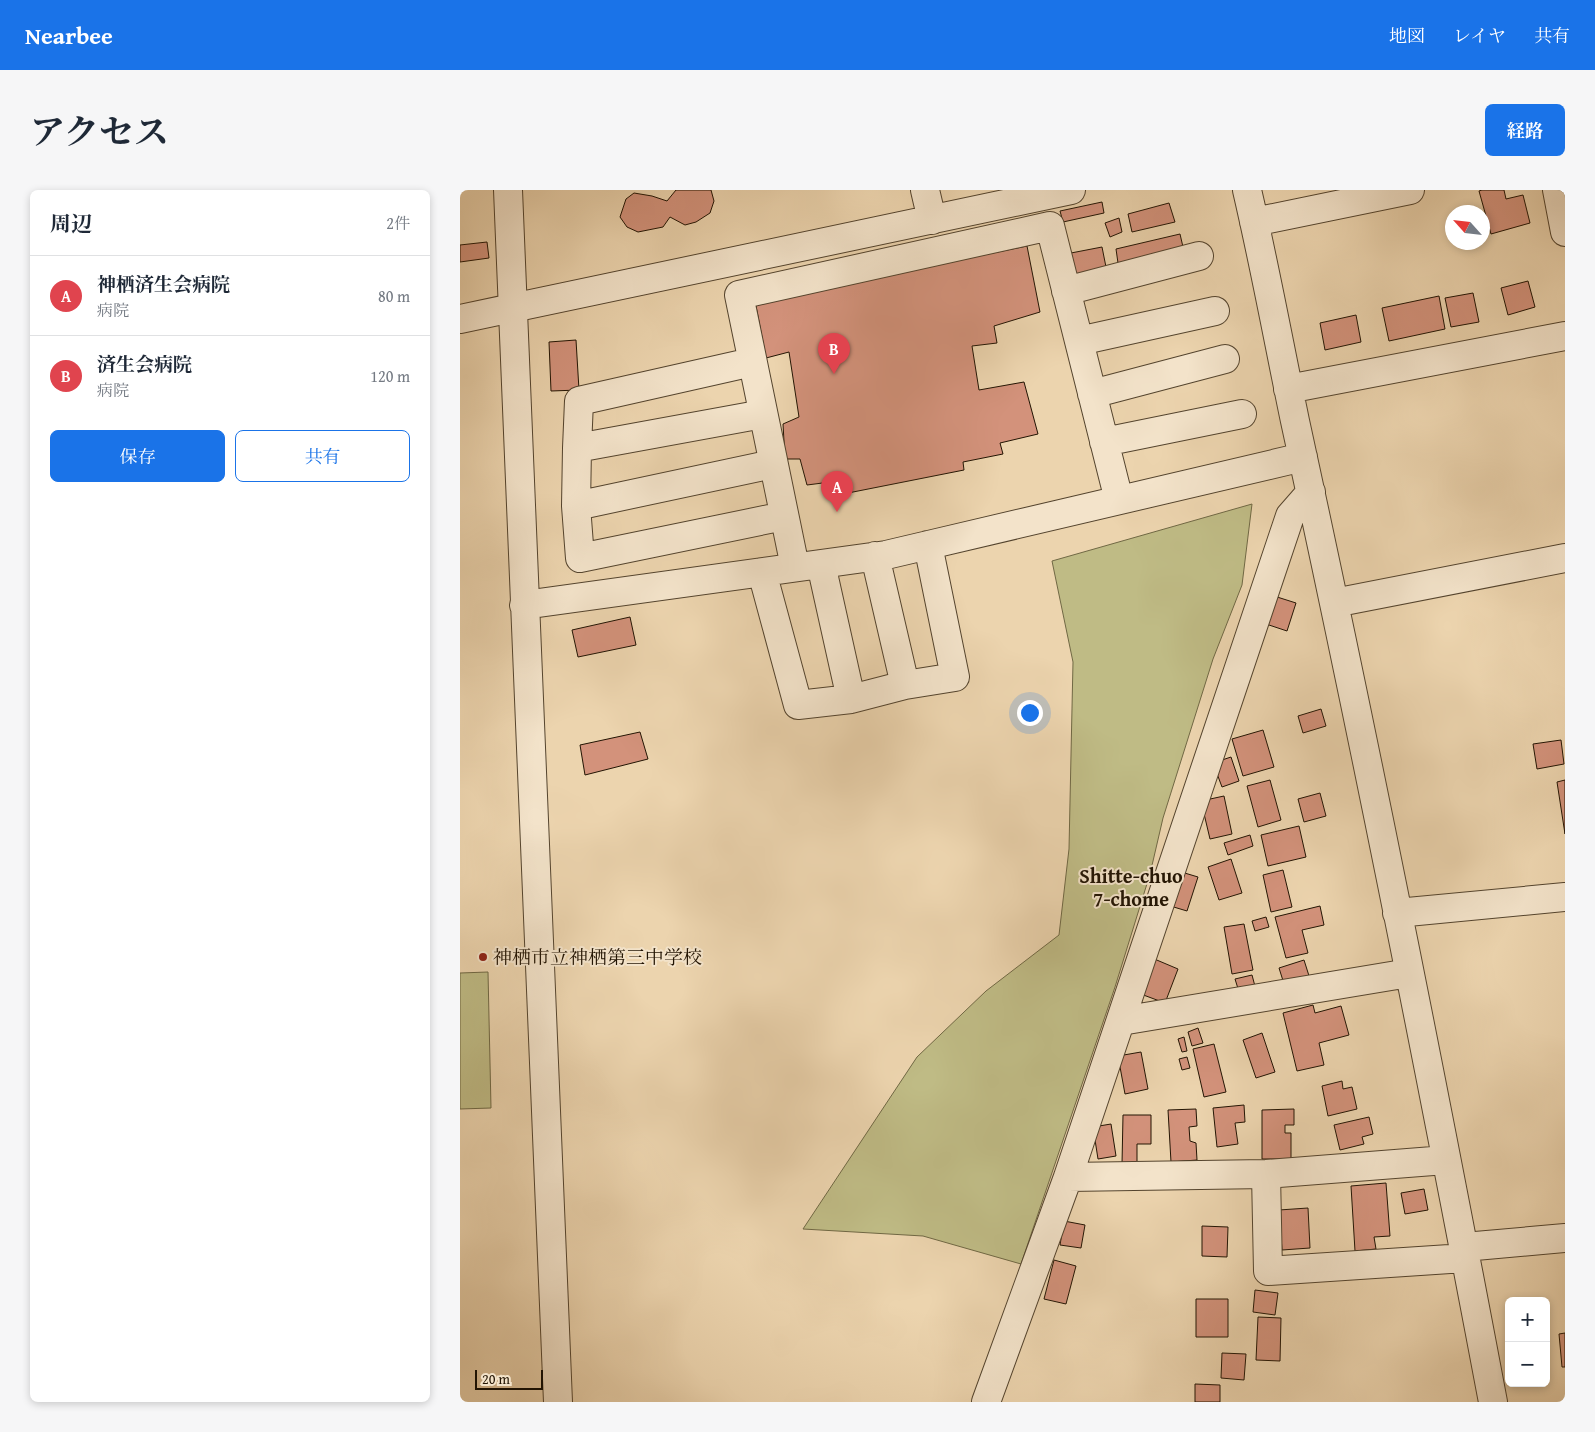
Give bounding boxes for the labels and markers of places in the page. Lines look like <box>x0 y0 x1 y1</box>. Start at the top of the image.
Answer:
pin: B <box>818 333 850 374</box>
pin: A <box>821 471 853 512</box>
place label: 神栖市立神栖第三中学校 <box>493 943 702 971</box>
marker: 神栖市立神栖第三中学校 <box>477 951 489 963</box>

